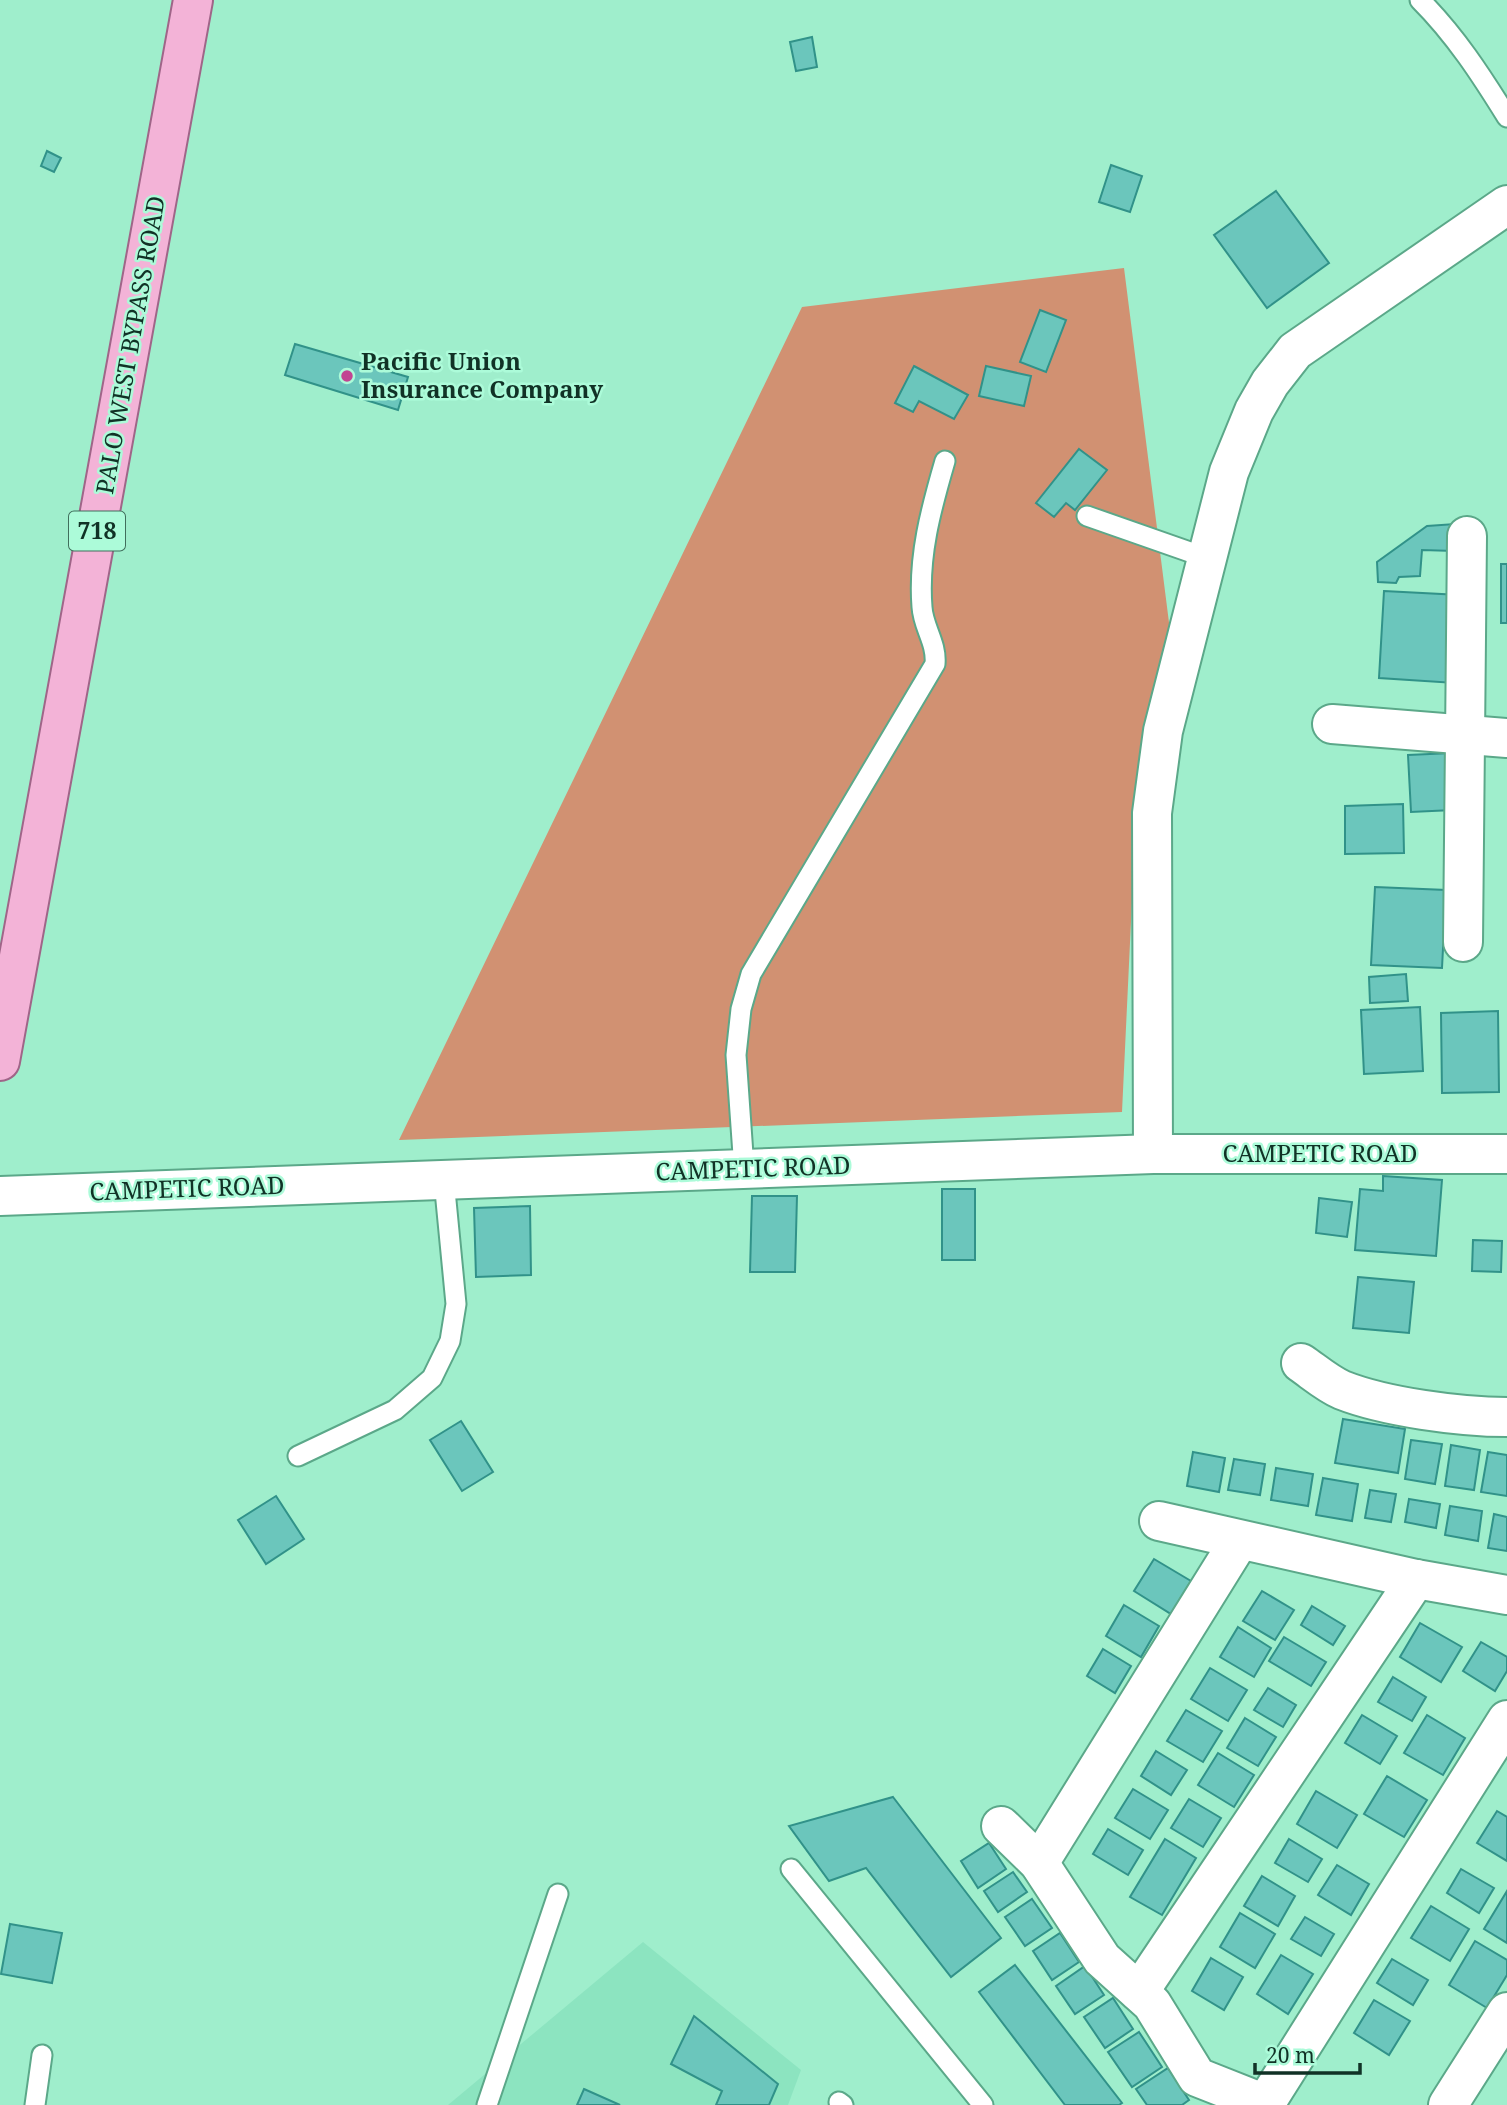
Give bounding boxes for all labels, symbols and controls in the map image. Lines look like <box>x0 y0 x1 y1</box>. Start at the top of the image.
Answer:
street label: PALO WEST BYPASS ROAD <box>87 193 172 496</box>
place label: Pacific Union Insurance Company <box>361 344 603 405</box>
marker: Pacific Union Insurance Company <box>339 368 355 384</box>
road number: 718 <box>69 512 125 551</box>
street label: CAMPETIC ROAD <box>1222 1136 1418 1169</box>
street label: CAMPETIC ROAD <box>655 1148 851 1187</box>
street label: CAMPETIC ROAD <box>89 1168 285 1207</box>
scale bar <box>1255 2032 1360 2076</box>
text: 20 m <box>1266 2041 1315 2069</box>

